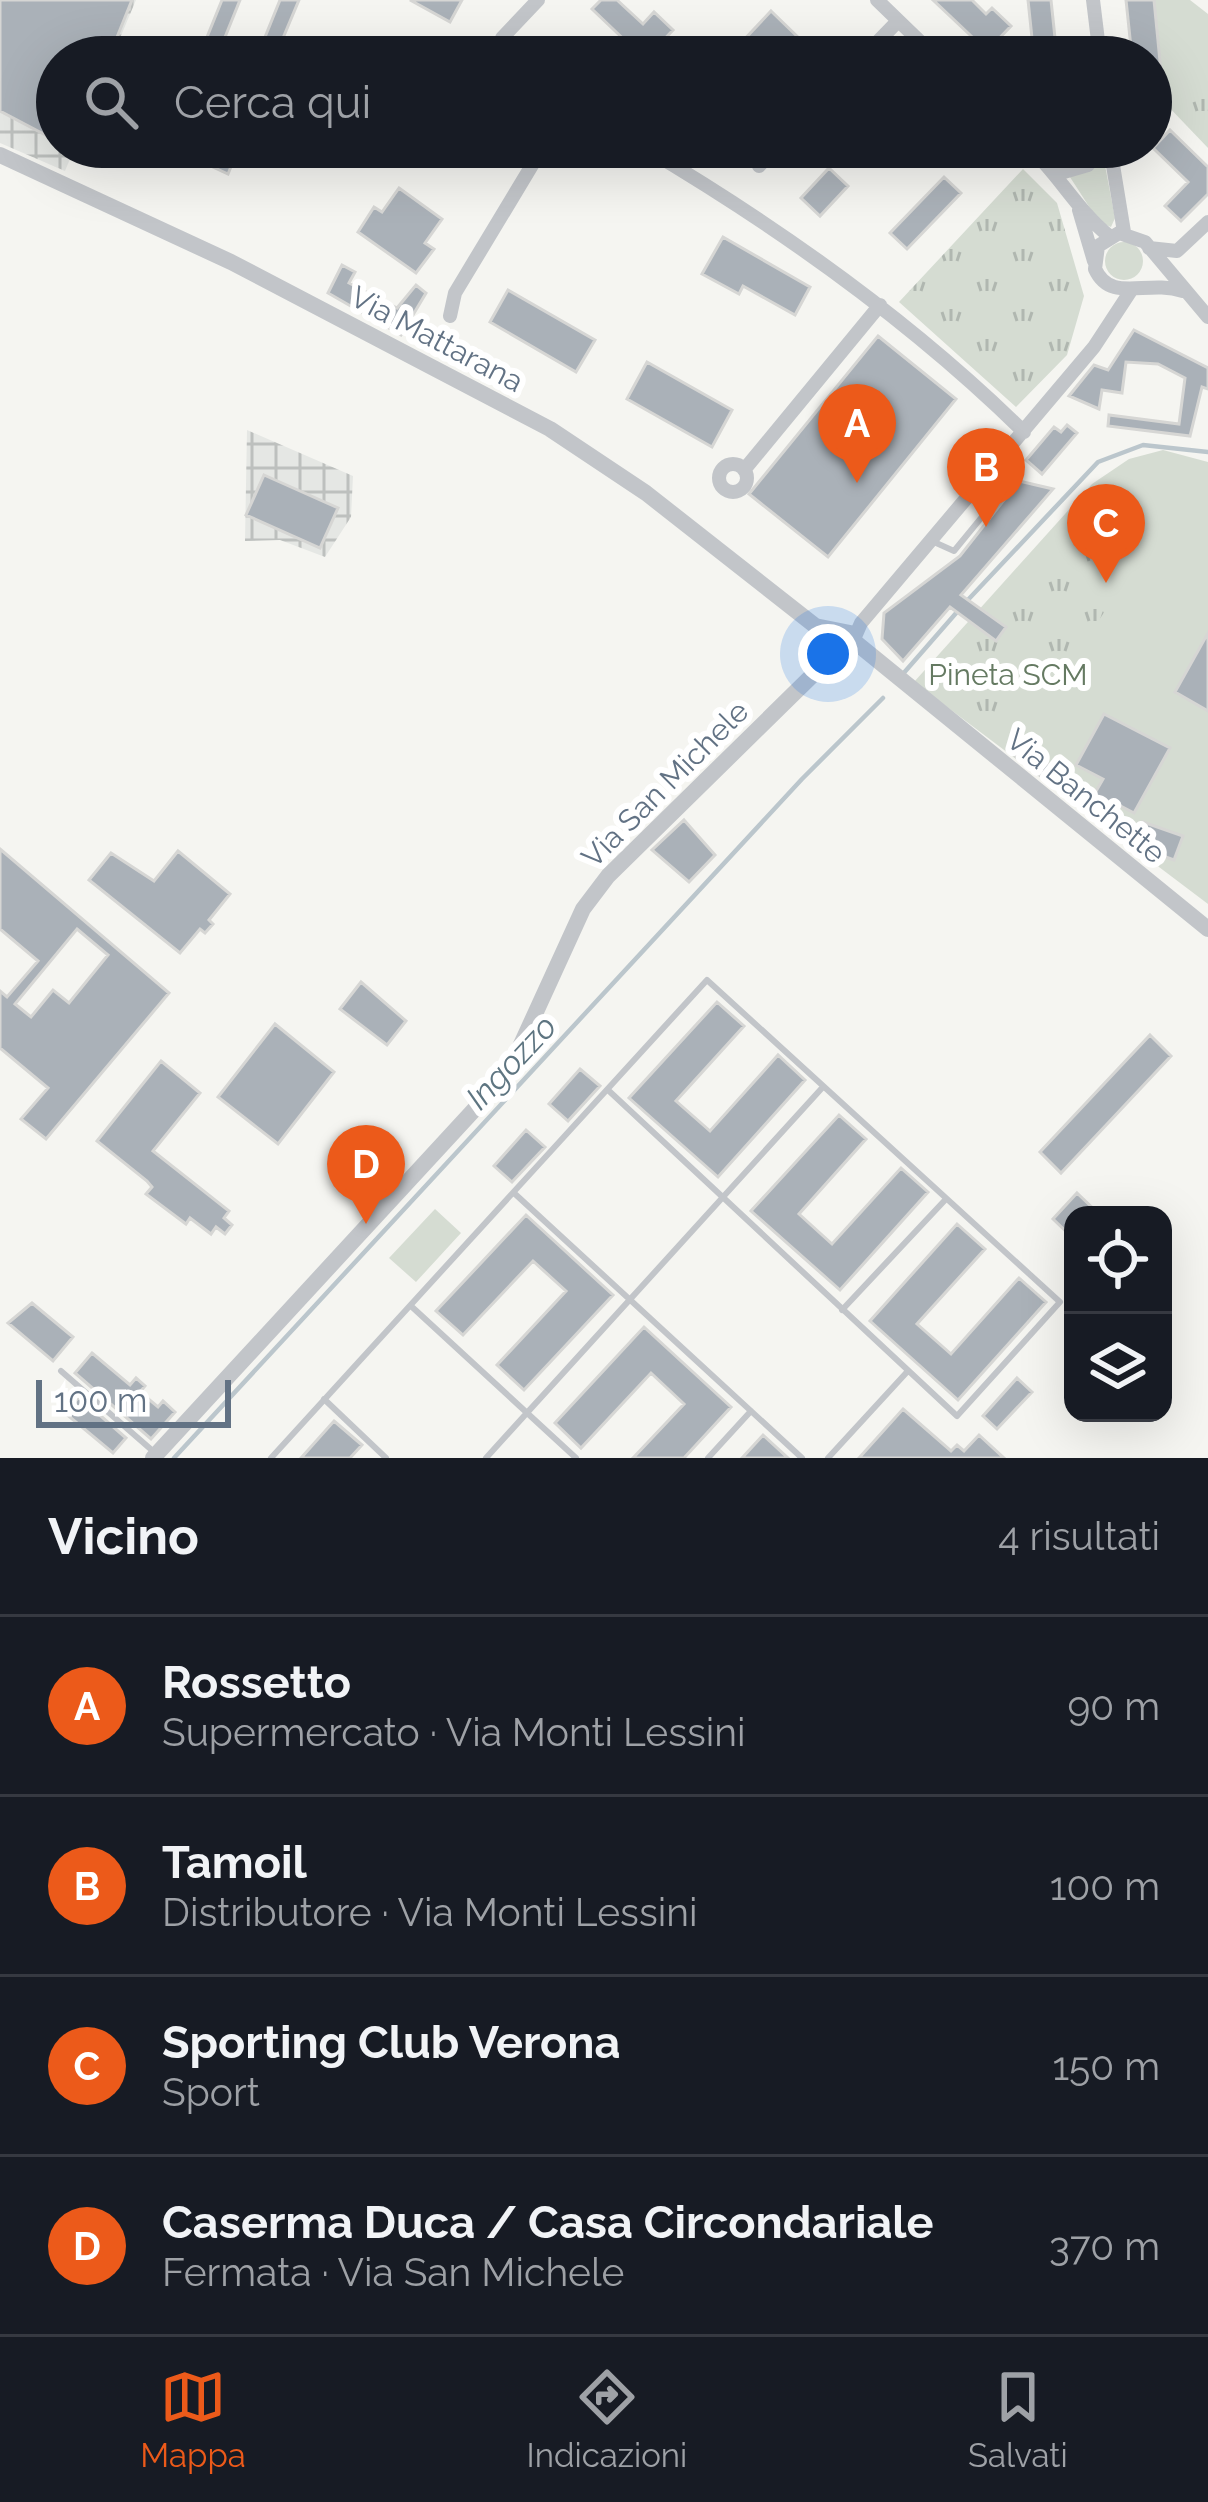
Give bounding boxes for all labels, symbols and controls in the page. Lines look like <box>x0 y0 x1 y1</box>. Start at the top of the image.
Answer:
search box <box>36 36 1172 168</box>
icon: search <box>78 69 144 135</box>
text: Cerca qui <box>174 76 371 129</box>
street label: Via Mattarana <box>345 279 529 399</box>
pin: A <box>818 384 896 483</box>
pin: B <box>947 428 1025 527</box>
pin: C <box>1067 484 1145 583</box>
your location <box>798 624 858 684</box>
park label: Pineta SCM <box>928 657 1088 692</box>
street label: Via San Michele <box>575 694 755 874</box>
street label: Via Banchette <box>1000 721 1172 871</box>
water label: Ingozzo <box>458 1007 564 1117</box>
pin: D <box>327 1125 405 1224</box>
map controls <box>1064 1206 1172 1422</box>
button: locate <box>1064 1206 1172 1314</box>
button: layers <box>1064 1314 1172 1422</box>
scale bar <box>36 1374 231 1427</box>
text: 100 m <box>54 1381 147 1420</box>
text: Vicino <box>48 1506 199 1566</box>
text: 4 risultati <box>998 1513 1160 1559</box>
text: Rossetto <box>162 1656 351 1709</box>
text: A <box>74 1683 100 1729</box>
text: 90 m <box>1067 1683 1160 1729</box>
text: Supermercato · Via Monti Lessini <box>162 1709 746 1755</box>
text: Tamoil <box>162 1836 307 1889</box>
text: B <box>74 1863 100 1909</box>
text: 100 m <box>1050 1863 1160 1909</box>
text: Distributore · Via Monti Lessini <box>162 1889 697 1935</box>
text: Sporting Club Verona <box>162 2016 620 2069</box>
text: C <box>74 2043 100 2089</box>
text: 150 m <box>1052 2043 1160 2089</box>
text: Sport <box>162 2069 260 2115</box>
text: Caserma Duca / Casa Circondariale <box>162 2196 934 2249</box>
text: D <box>73 2223 101 2269</box>
text: 370 m <box>1049 2223 1160 2269</box>
text: Fermata · Via San Michele <box>162 2249 625 2295</box>
tab: Mappa <box>140 2364 246 2475</box>
tab: Indicazioni <box>527 2364 687 2475</box>
tab: Salvati <box>968 2364 1068 2475</box>

